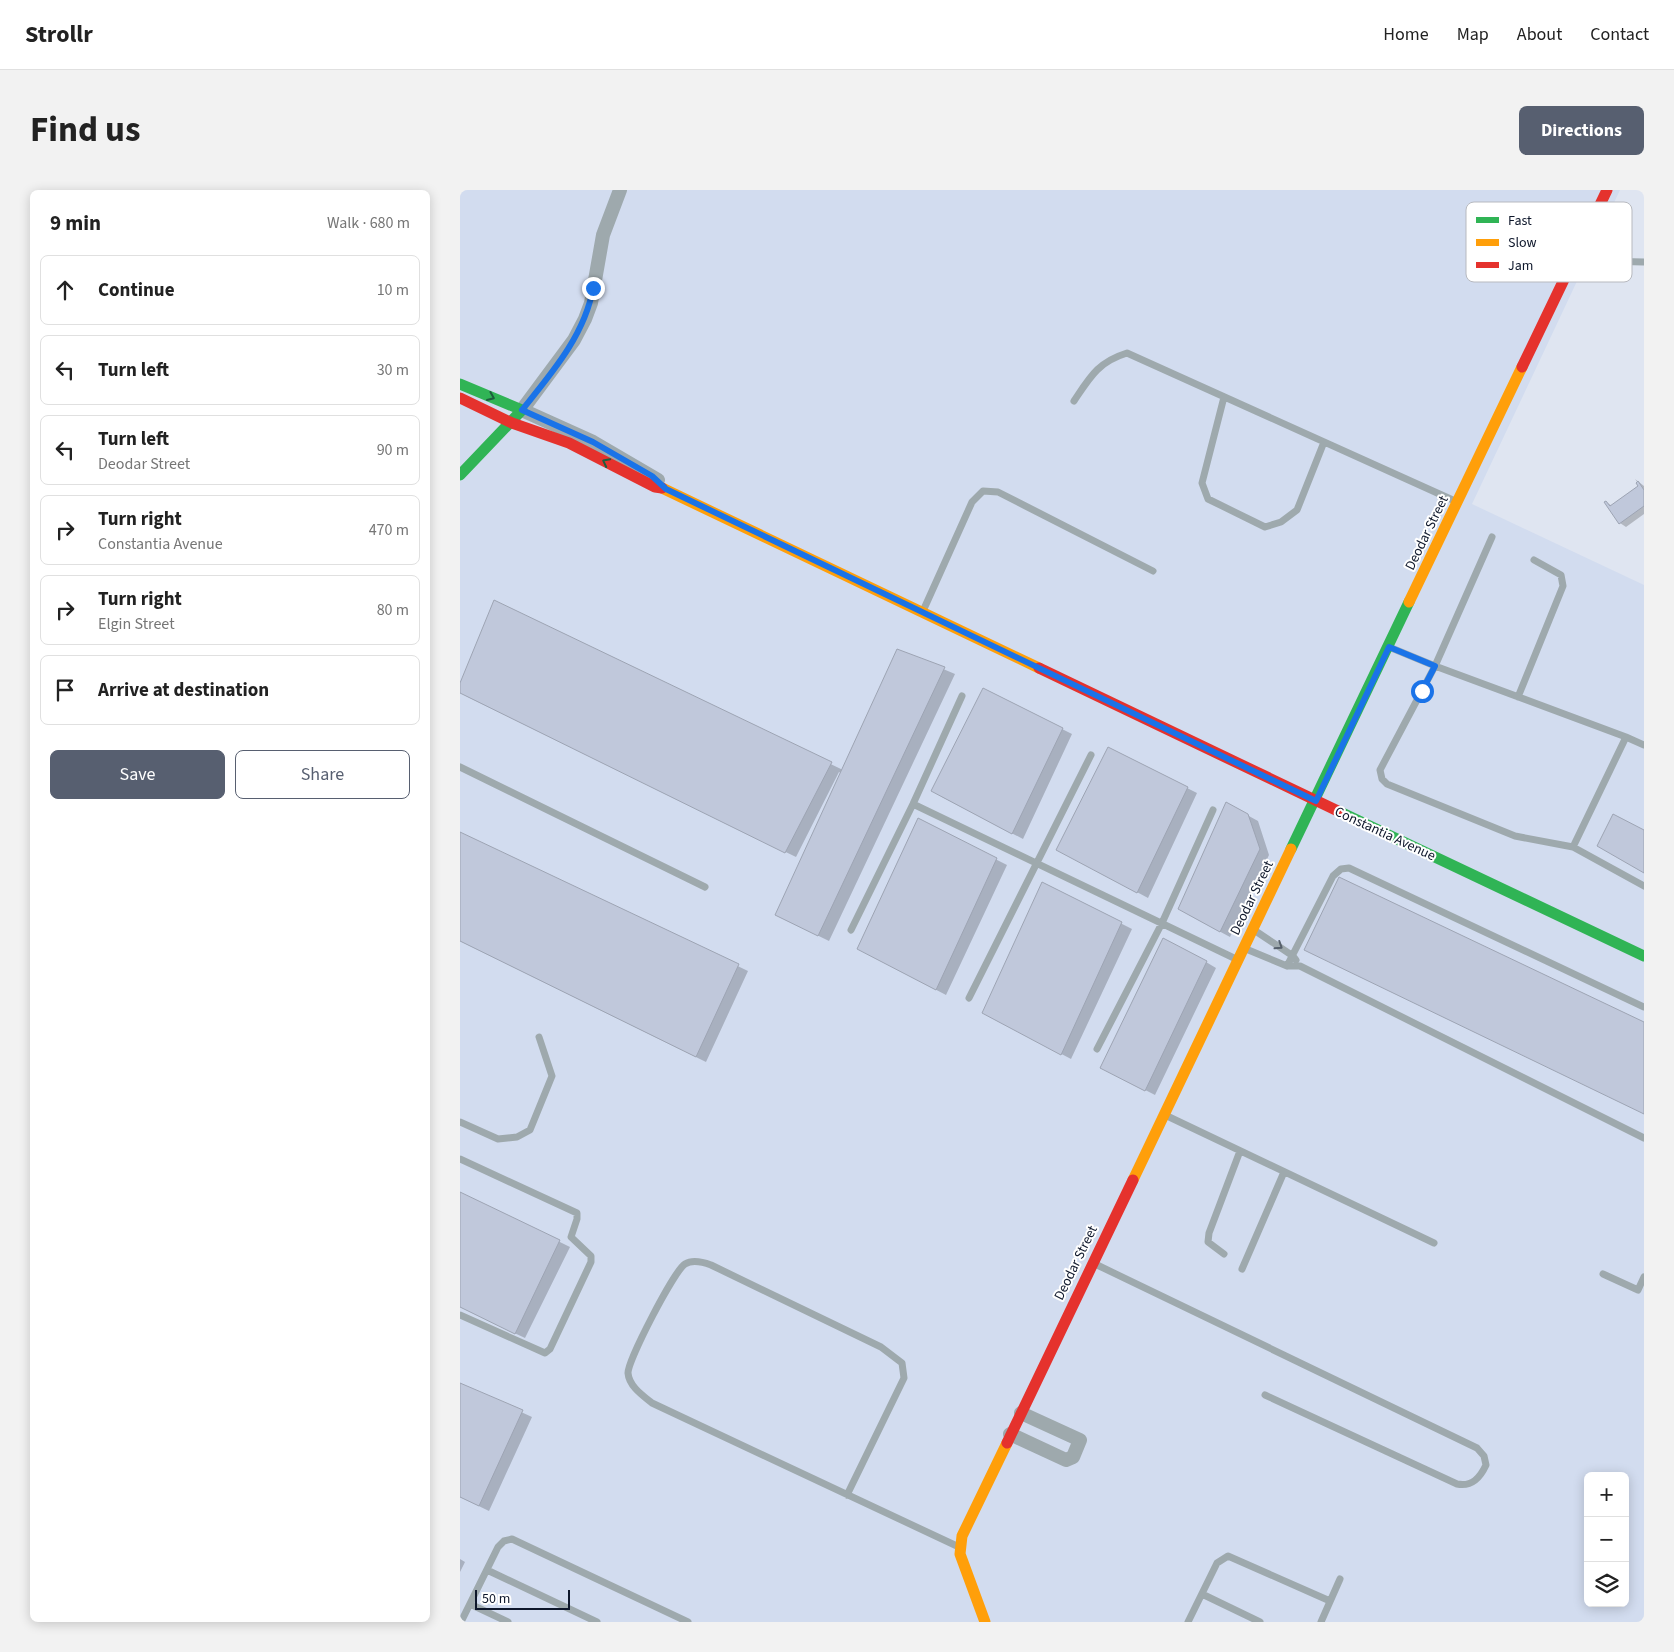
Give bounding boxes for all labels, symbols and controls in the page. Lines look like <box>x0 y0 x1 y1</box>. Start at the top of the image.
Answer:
text: Strollr <box>25 17 93 52</box>
text: Home <box>1383 22 1429 47</box>
text: Map <box>1457 22 1489 47</box>
text: About <box>1517 22 1562 47</box>
text: Contact <box>1590 22 1649 47</box>
text: Find us <box>30 105 140 155</box>
button: Directions <box>1519 106 1644 155</box>
legend <box>1466 202 1632 282</box>
text: 9 min <box>50 208 101 238</box>
text: Fast <box>1508 211 1532 231</box>
text: Walk · 680 m <box>327 212 410 234</box>
text: Slow <box>1508 233 1537 253</box>
text: Jam <box>1508 256 1533 276</box>
icon: ahead <box>51 276 79 304</box>
text: Continue <box>98 277 175 304</box>
route end <box>582 277 605 300</box>
text: 10 m <box>377 279 409 301</box>
icon: left <box>51 356 79 384</box>
text: Turn left <box>98 357 169 384</box>
text: 30 m <box>377 359 409 381</box>
one-way arrow <box>486 391 495 402</box>
text: Turn left <box>98 426 169 453</box>
icon: left <box>51 436 79 464</box>
text: 90 m <box>377 439 409 461</box>
text: Deodar Street <box>98 453 190 475</box>
one-way arrow <box>602 458 611 468</box>
street label: Deodar Street <box>1400 492 1454 574</box>
text: Turn right <box>98 506 182 533</box>
icon: right <box>51 516 79 544</box>
text: 470 m <box>369 519 409 541</box>
text: Constantia Avenue <box>98 533 223 555</box>
text: Turn right <box>98 586 182 613</box>
icon: right <box>51 596 79 624</box>
text: 80 m <box>377 599 409 621</box>
text: Elgin Street <box>98 613 175 635</box>
icon: arrive <box>51 676 79 704</box>
text: Arrive at destination <box>98 677 269 704</box>
route start <box>1411 680 1434 703</box>
button: Save <box>50 750 225 799</box>
button: Share <box>235 750 410 799</box>
street label: Constantia Avenue <box>1331 802 1439 866</box>
street label: Deodar Street <box>1225 857 1279 939</box>
one-way arrow <box>1273 940 1282 950</box>
street label: Deodar Street <box>1049 1222 1103 1304</box>
map controls <box>1584 1472 1629 1607</box>
button: + <box>1584 1472 1629 1517</box>
button: − <box>1584 1517 1629 1562</box>
button: layers <box>1584 1562 1629 1607</box>
scale bar <box>475 1587 570 1610</box>
text: 50 m <box>482 1589 510 1609</box>

